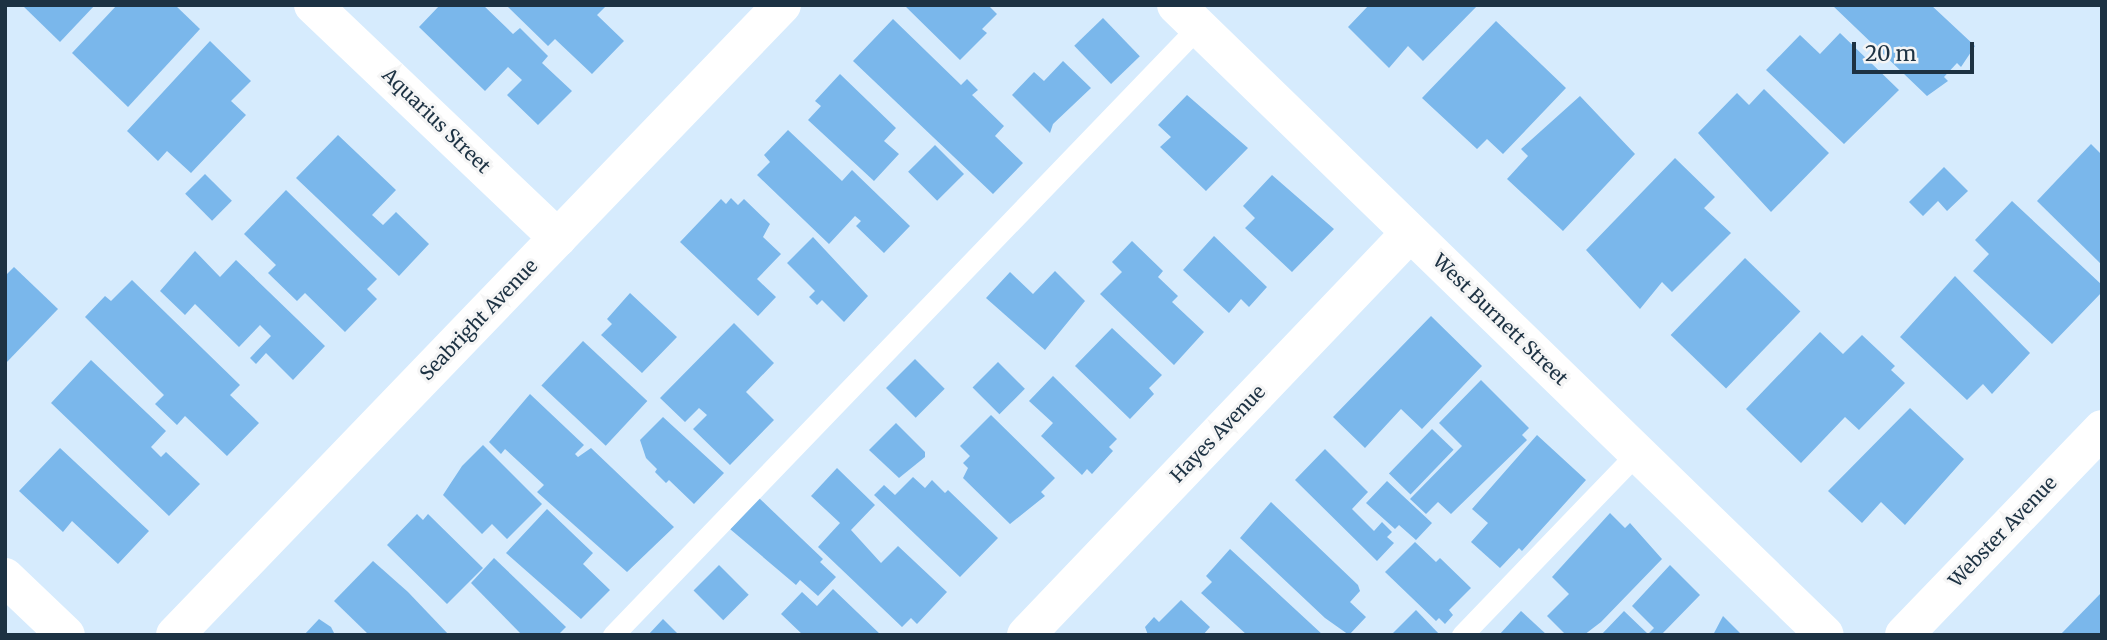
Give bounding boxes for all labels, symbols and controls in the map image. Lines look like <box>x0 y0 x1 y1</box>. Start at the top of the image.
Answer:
scale bar <box>1855 28 1978 72</box>
text: 20 m <box>1865 40 1916 67</box>
street label: Aquarius Street <box>377 64 495 178</box>
street label: West Burnett Street <box>1428 250 1572 390</box>
street label: Seabright Avenue <box>415 255 543 385</box>
street label: Hayes Avenue <box>1166 381 1270 487</box>
street label: Webster Avenue <box>1944 472 2062 592</box>

